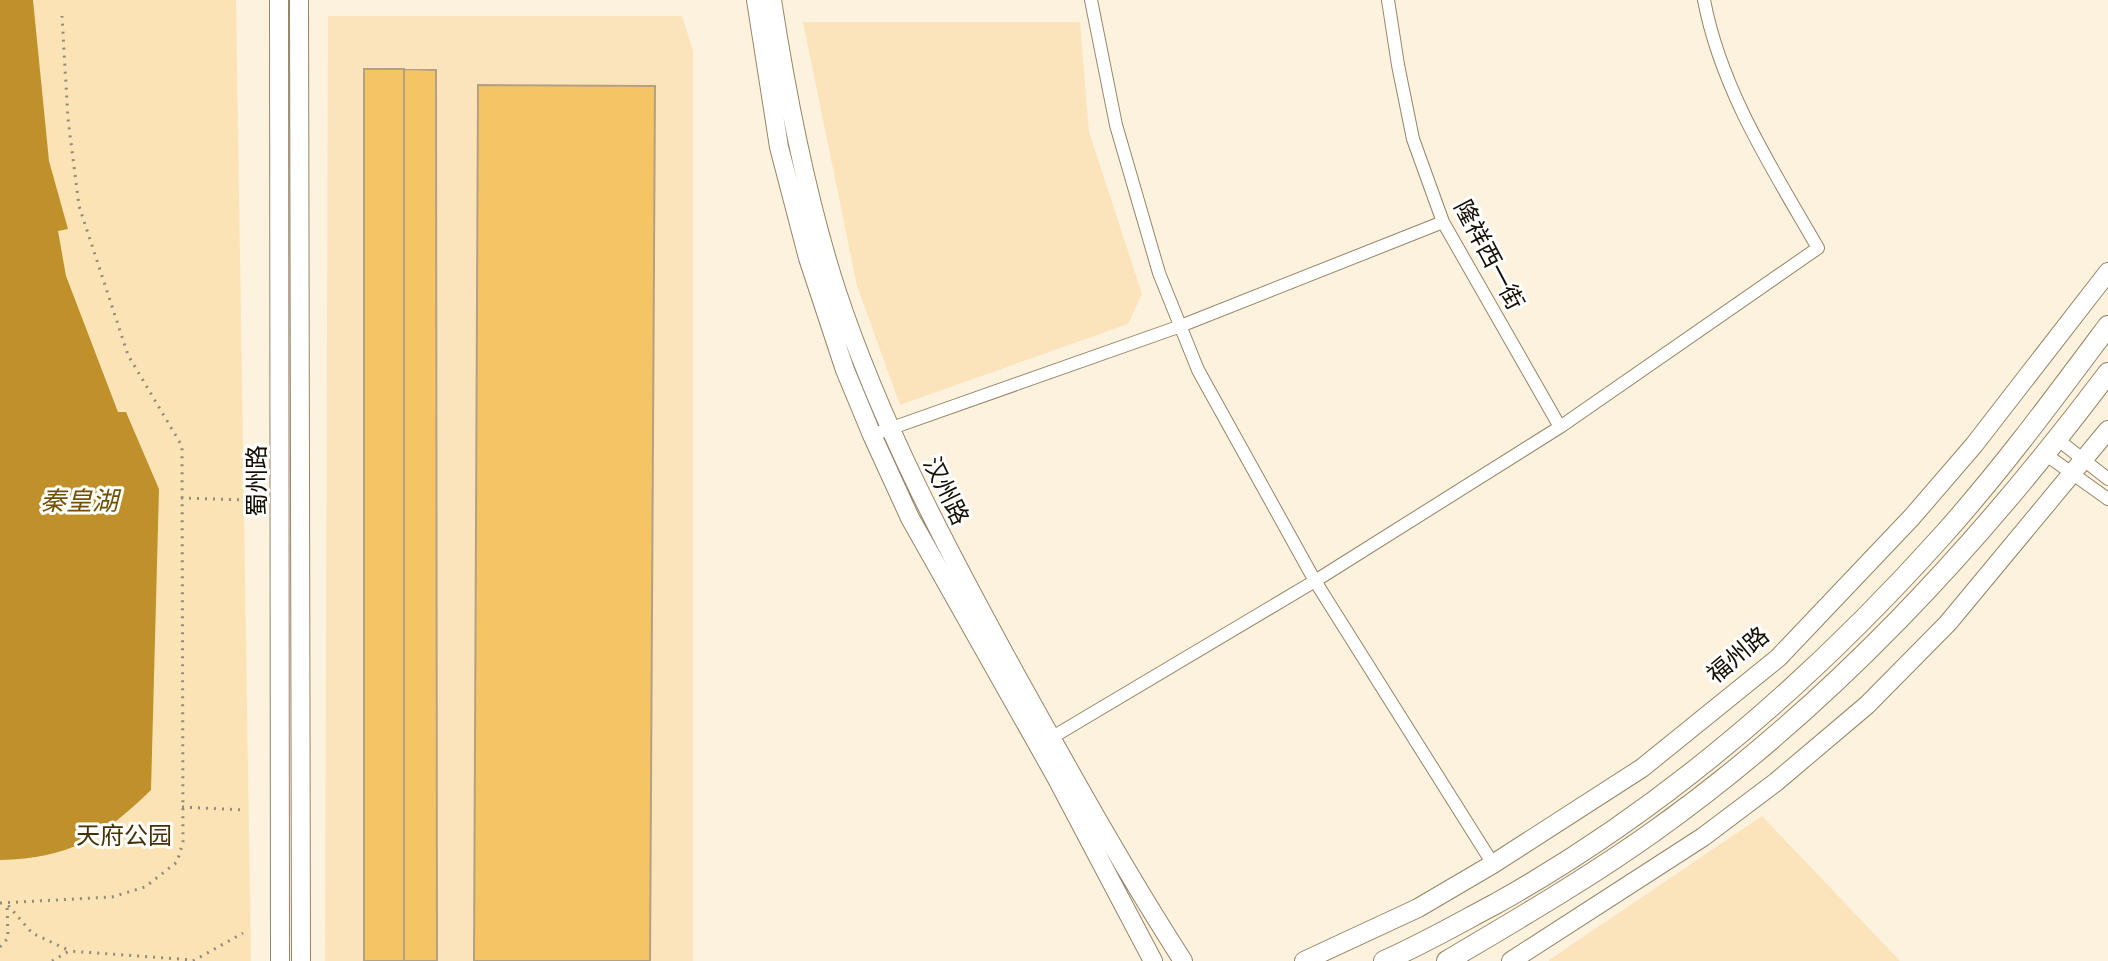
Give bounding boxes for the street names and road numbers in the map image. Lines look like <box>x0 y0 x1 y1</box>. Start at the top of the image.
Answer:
street label: 隆祥西一街 <box>1448 195 1530 315</box>
street label: 蜀州路 <box>243 445 271 517</box>
street label: 汉州路 <box>918 453 974 529</box>
street label: 福州路 <box>1701 621 1775 689</box>

